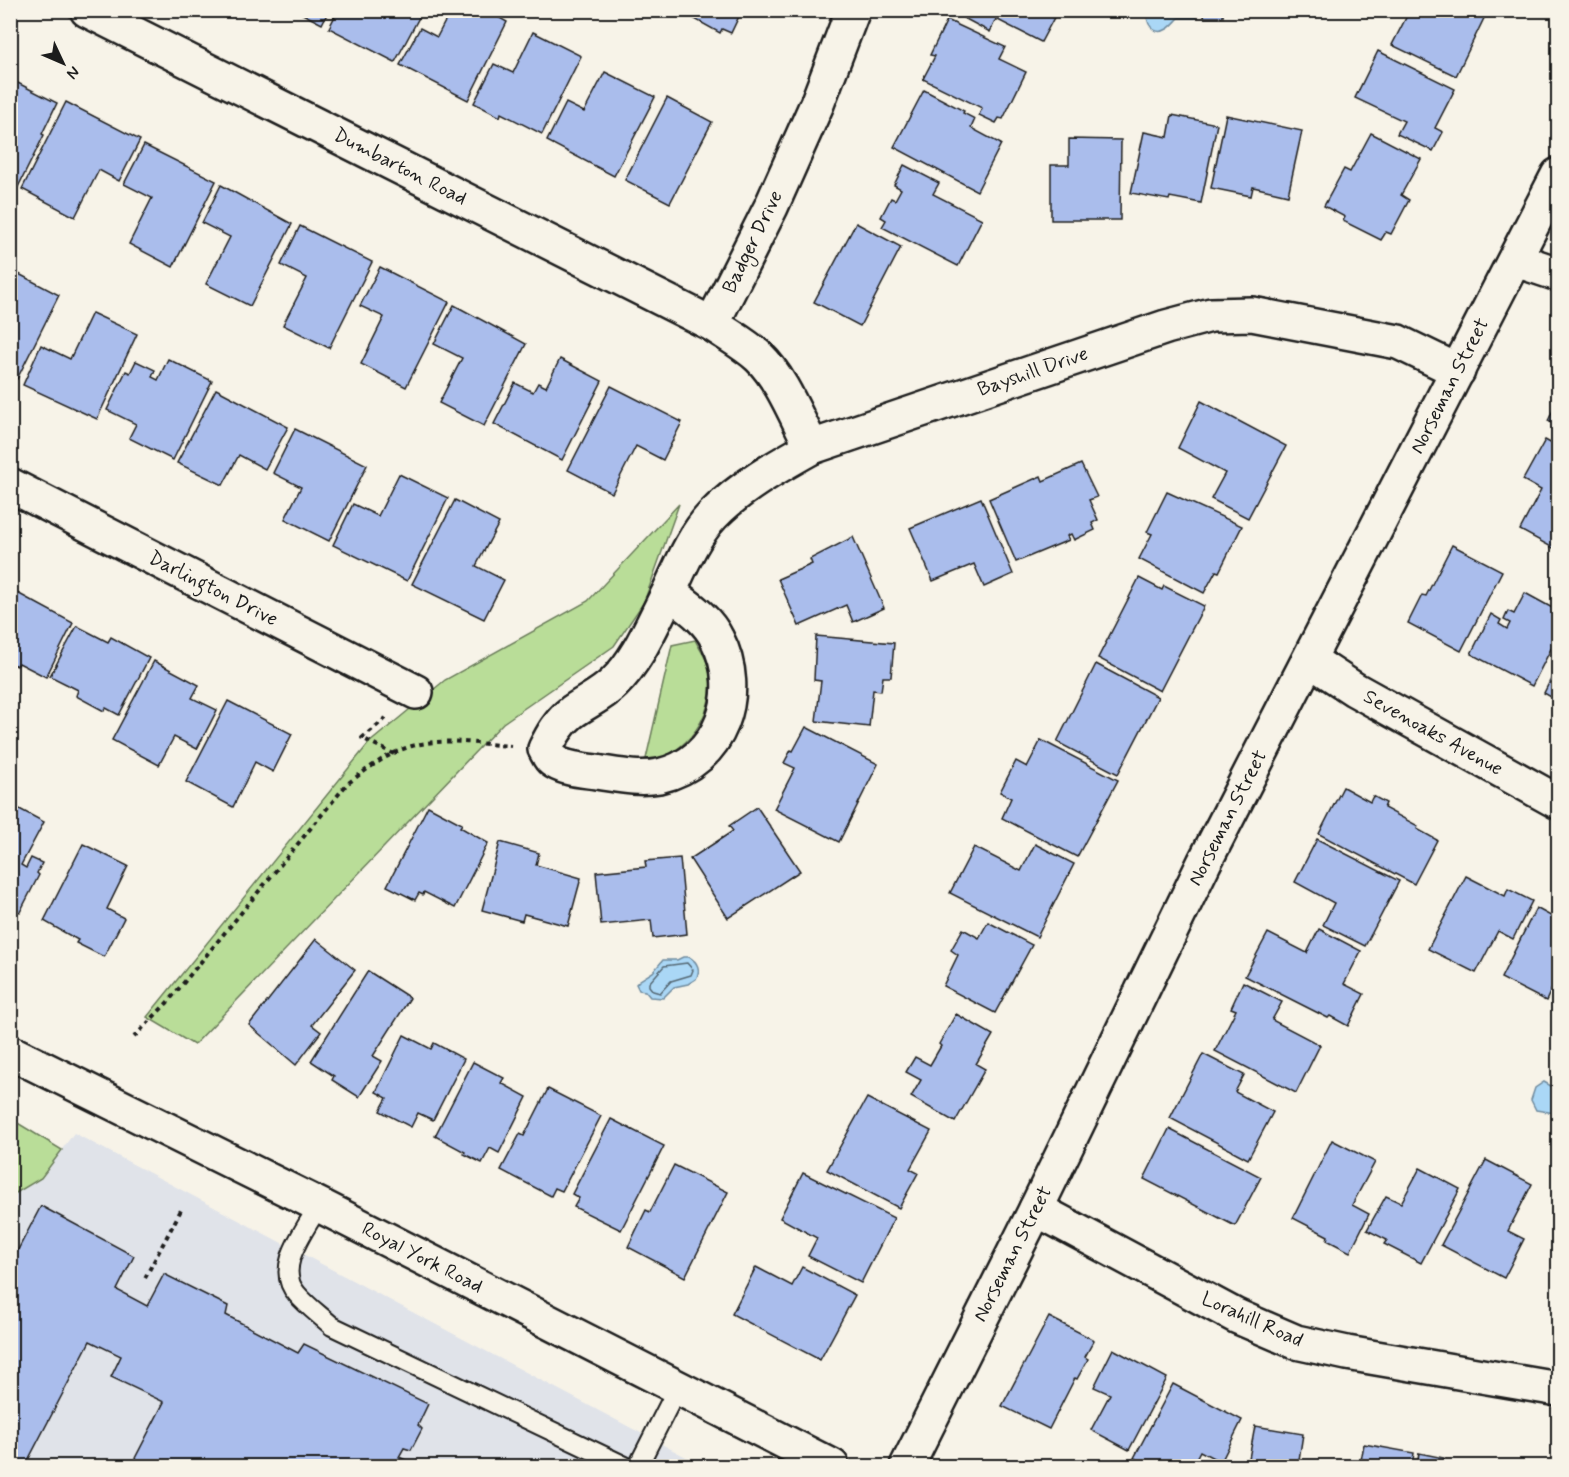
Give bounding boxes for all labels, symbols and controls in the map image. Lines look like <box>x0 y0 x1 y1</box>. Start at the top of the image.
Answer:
north arrow <box>33 33 93 93</box>
text: N <box>61 61 84 84</box>
street label: Dumbarton Road <box>329 122 471 212</box>
street label: Badger Drive <box>716 186 790 298</box>
street label: Norseman Street <box>1404 313 1496 459</box>
street label: Bayshill Drive <box>974 340 1092 404</box>
street label: Darlington Drive <box>143 545 282 635</box>
street label: Sevenoaks Avenue <box>1358 683 1508 783</box>
street label: Norseman Street <box>1182 745 1274 891</box>
street label: Norseman Street <box>967 1181 1059 1327</box>
street label: Royal York Road <box>357 1216 487 1300</box>
street label: Lorahill Road <box>1197 1286 1307 1354</box>

